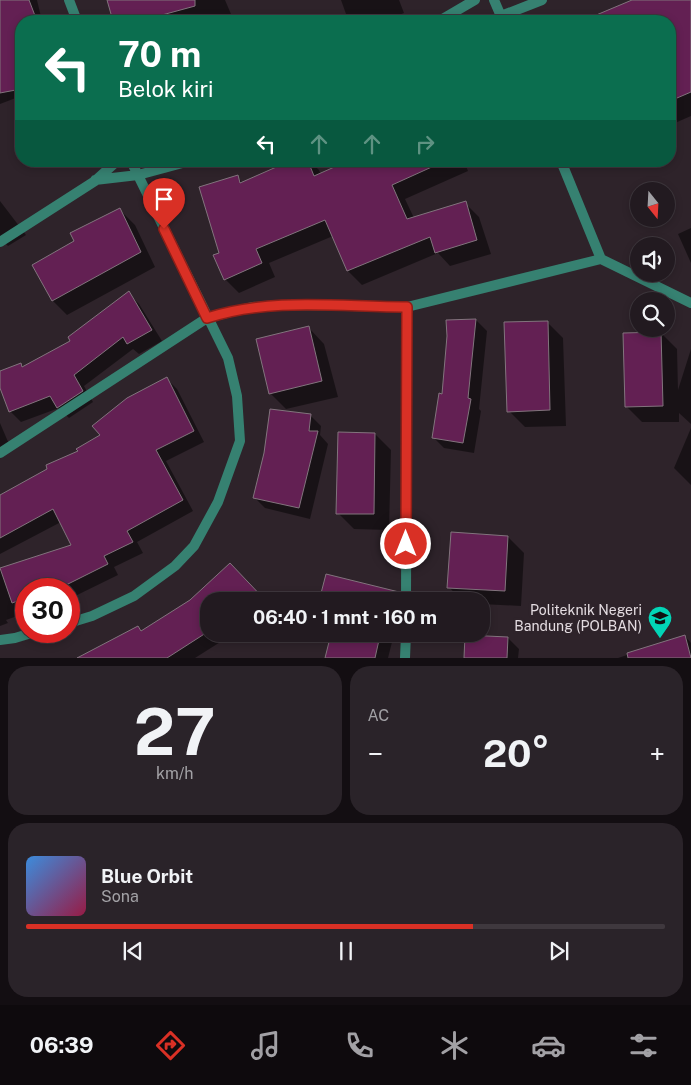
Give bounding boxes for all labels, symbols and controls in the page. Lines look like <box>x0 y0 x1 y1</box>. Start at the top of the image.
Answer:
text: 70 m <box>118 34 201 75</box>
icon: left <box>35 35 100 100</box>
text: Belok kiri <box>118 76 214 102</box>
icon: left <box>252 130 280 158</box>
icon: ahead <box>305 130 333 158</box>
icon: ahead <box>358 130 386 158</box>
icon: right <box>411 130 439 158</box>
pin <box>143 178 185 229</box>
north arrow <box>630 182 675 228</box>
map controls <box>630 182 675 337</box>
icon: arrive <box>150 185 178 213</box>
button: sound <box>630 237 675 282</box>
button: search <box>630 292 675 337</box>
position arrow <box>379 517 431 569</box>
speed limit sign: 30 <box>15 578 80 643</box>
place label: Politeknik Negeri Bandung (POLBAN) <box>514 602 642 634</box>
school or university icon: Politeknik Negeri Bandung (POLBAN) <box>647 605 673 639</box>
text: 06:40 · 1 mnt · 160 m <box>253 606 437 628</box>
text: 27 <box>134 693 216 770</box>
text: AC <box>368 706 389 725</box>
text: 20° <box>483 731 550 776</box>
text: − <box>368 737 383 770</box>
text: + <box>649 737 665 770</box>
text: km/h <box>156 764 194 783</box>
text: Blue Orbit <box>101 865 193 887</box>
text: Sona <box>101 887 139 906</box>
icon: previous <box>119 937 147 965</box>
icon: pause <box>332 937 360 965</box>
icon: next <box>545 937 573 965</box>
icon: directions <box>153 1028 188 1063</box>
icon: music <box>248 1028 283 1063</box>
icon: phone <box>342 1028 377 1063</box>
icon: climate <box>437 1028 472 1063</box>
icon: car <box>531 1028 566 1063</box>
icon: filters <box>626 1028 661 1063</box>
text: 06:39 <box>30 1032 93 1058</box>

